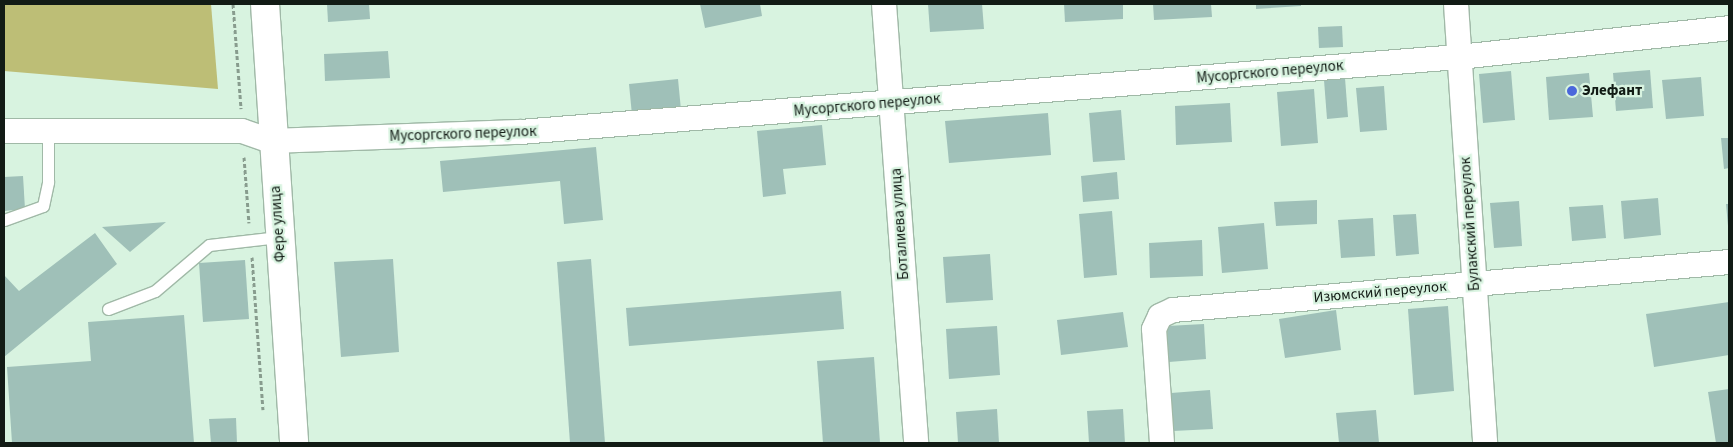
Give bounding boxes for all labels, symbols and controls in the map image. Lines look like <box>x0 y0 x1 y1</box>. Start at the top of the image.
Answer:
street label: Мусоргского переулок <box>1196 57 1344 87</box>
place label: Элефант <box>1582 82 1642 100</box>
marker: Элефант <box>1566 85 1578 97</box>
street label: Мусоргского переулок <box>793 90 941 120</box>
street label: Мусоргского переулок <box>389 122 537 146</box>
street label: Булакский переулок <box>1456 156 1484 292</box>
street label: Боталиева улица <box>887 167 913 281</box>
street label: Фере улица <box>266 185 290 263</box>
street label: Изюмский переулок <box>1313 277 1447 307</box>

